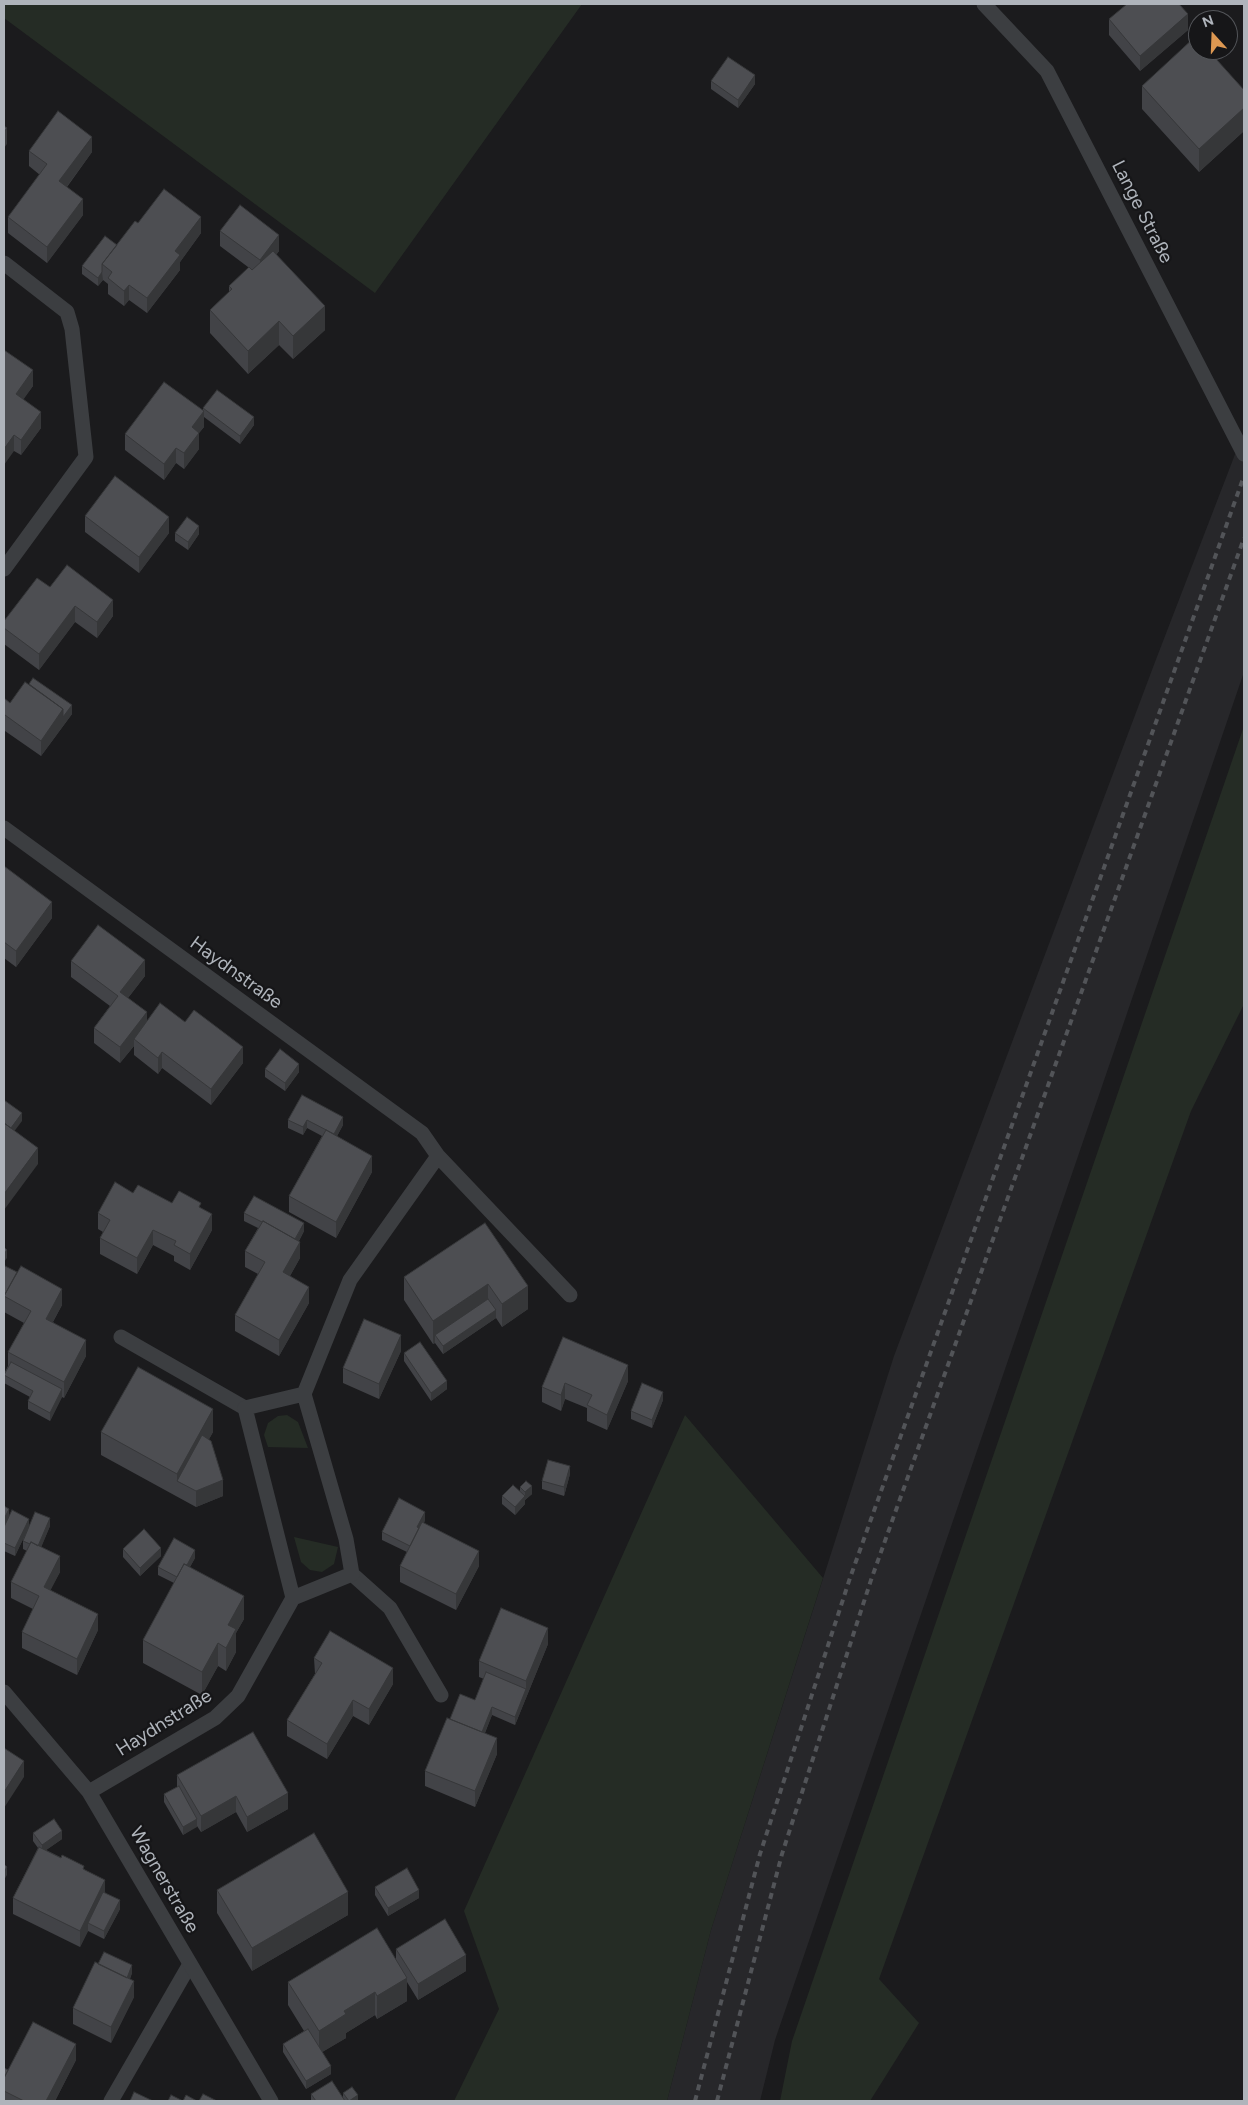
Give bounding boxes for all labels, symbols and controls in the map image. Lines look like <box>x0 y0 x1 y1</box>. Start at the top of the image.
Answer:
north arrow <box>1188 10 1238 60</box>
text: N <box>1200 12 1216 31</box>
street label: Lange Straße <box>1106 157 1178 267</box>
street label: Haydnstraße <box>185 932 287 1014</box>
street label: Haydnstraße <box>112 1685 216 1761</box>
street label: Wagnerstraße <box>124 1823 204 1937</box>

